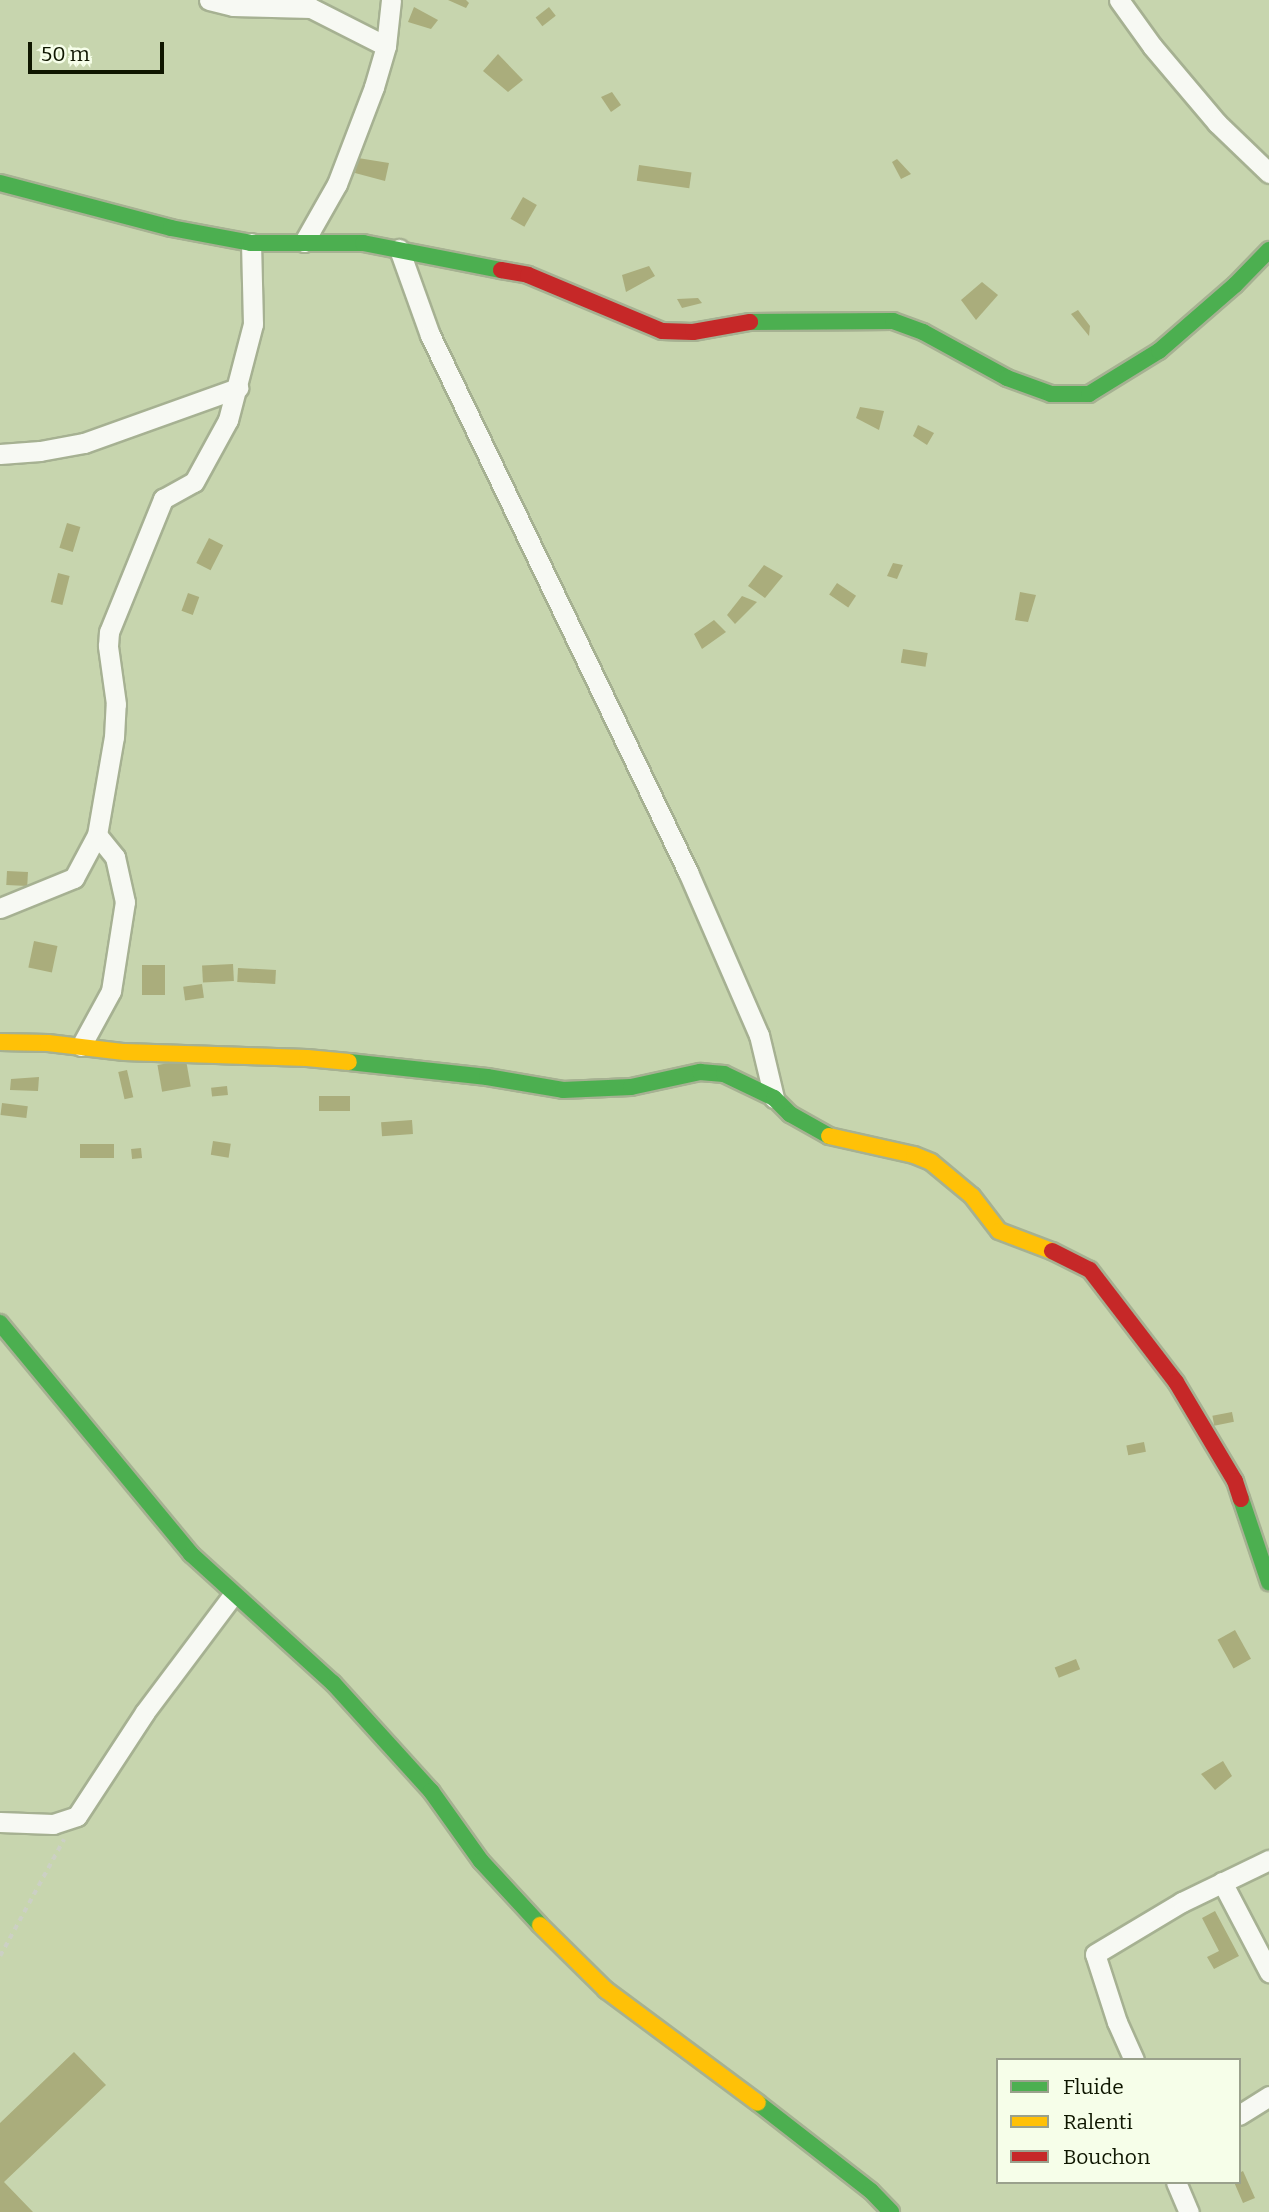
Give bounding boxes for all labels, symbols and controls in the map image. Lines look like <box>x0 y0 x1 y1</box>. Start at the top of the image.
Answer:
scale bar <box>32 28 168 72</box>
text: 50 m <box>41 41 90 67</box>
legend <box>996 2058 1241 2184</box>
text: Fluide <box>1063 2074 1124 2100</box>
text: Ralenti <box>1063 2109 1133 2135</box>
text: Bouchon <box>1063 2144 1150 2170</box>

